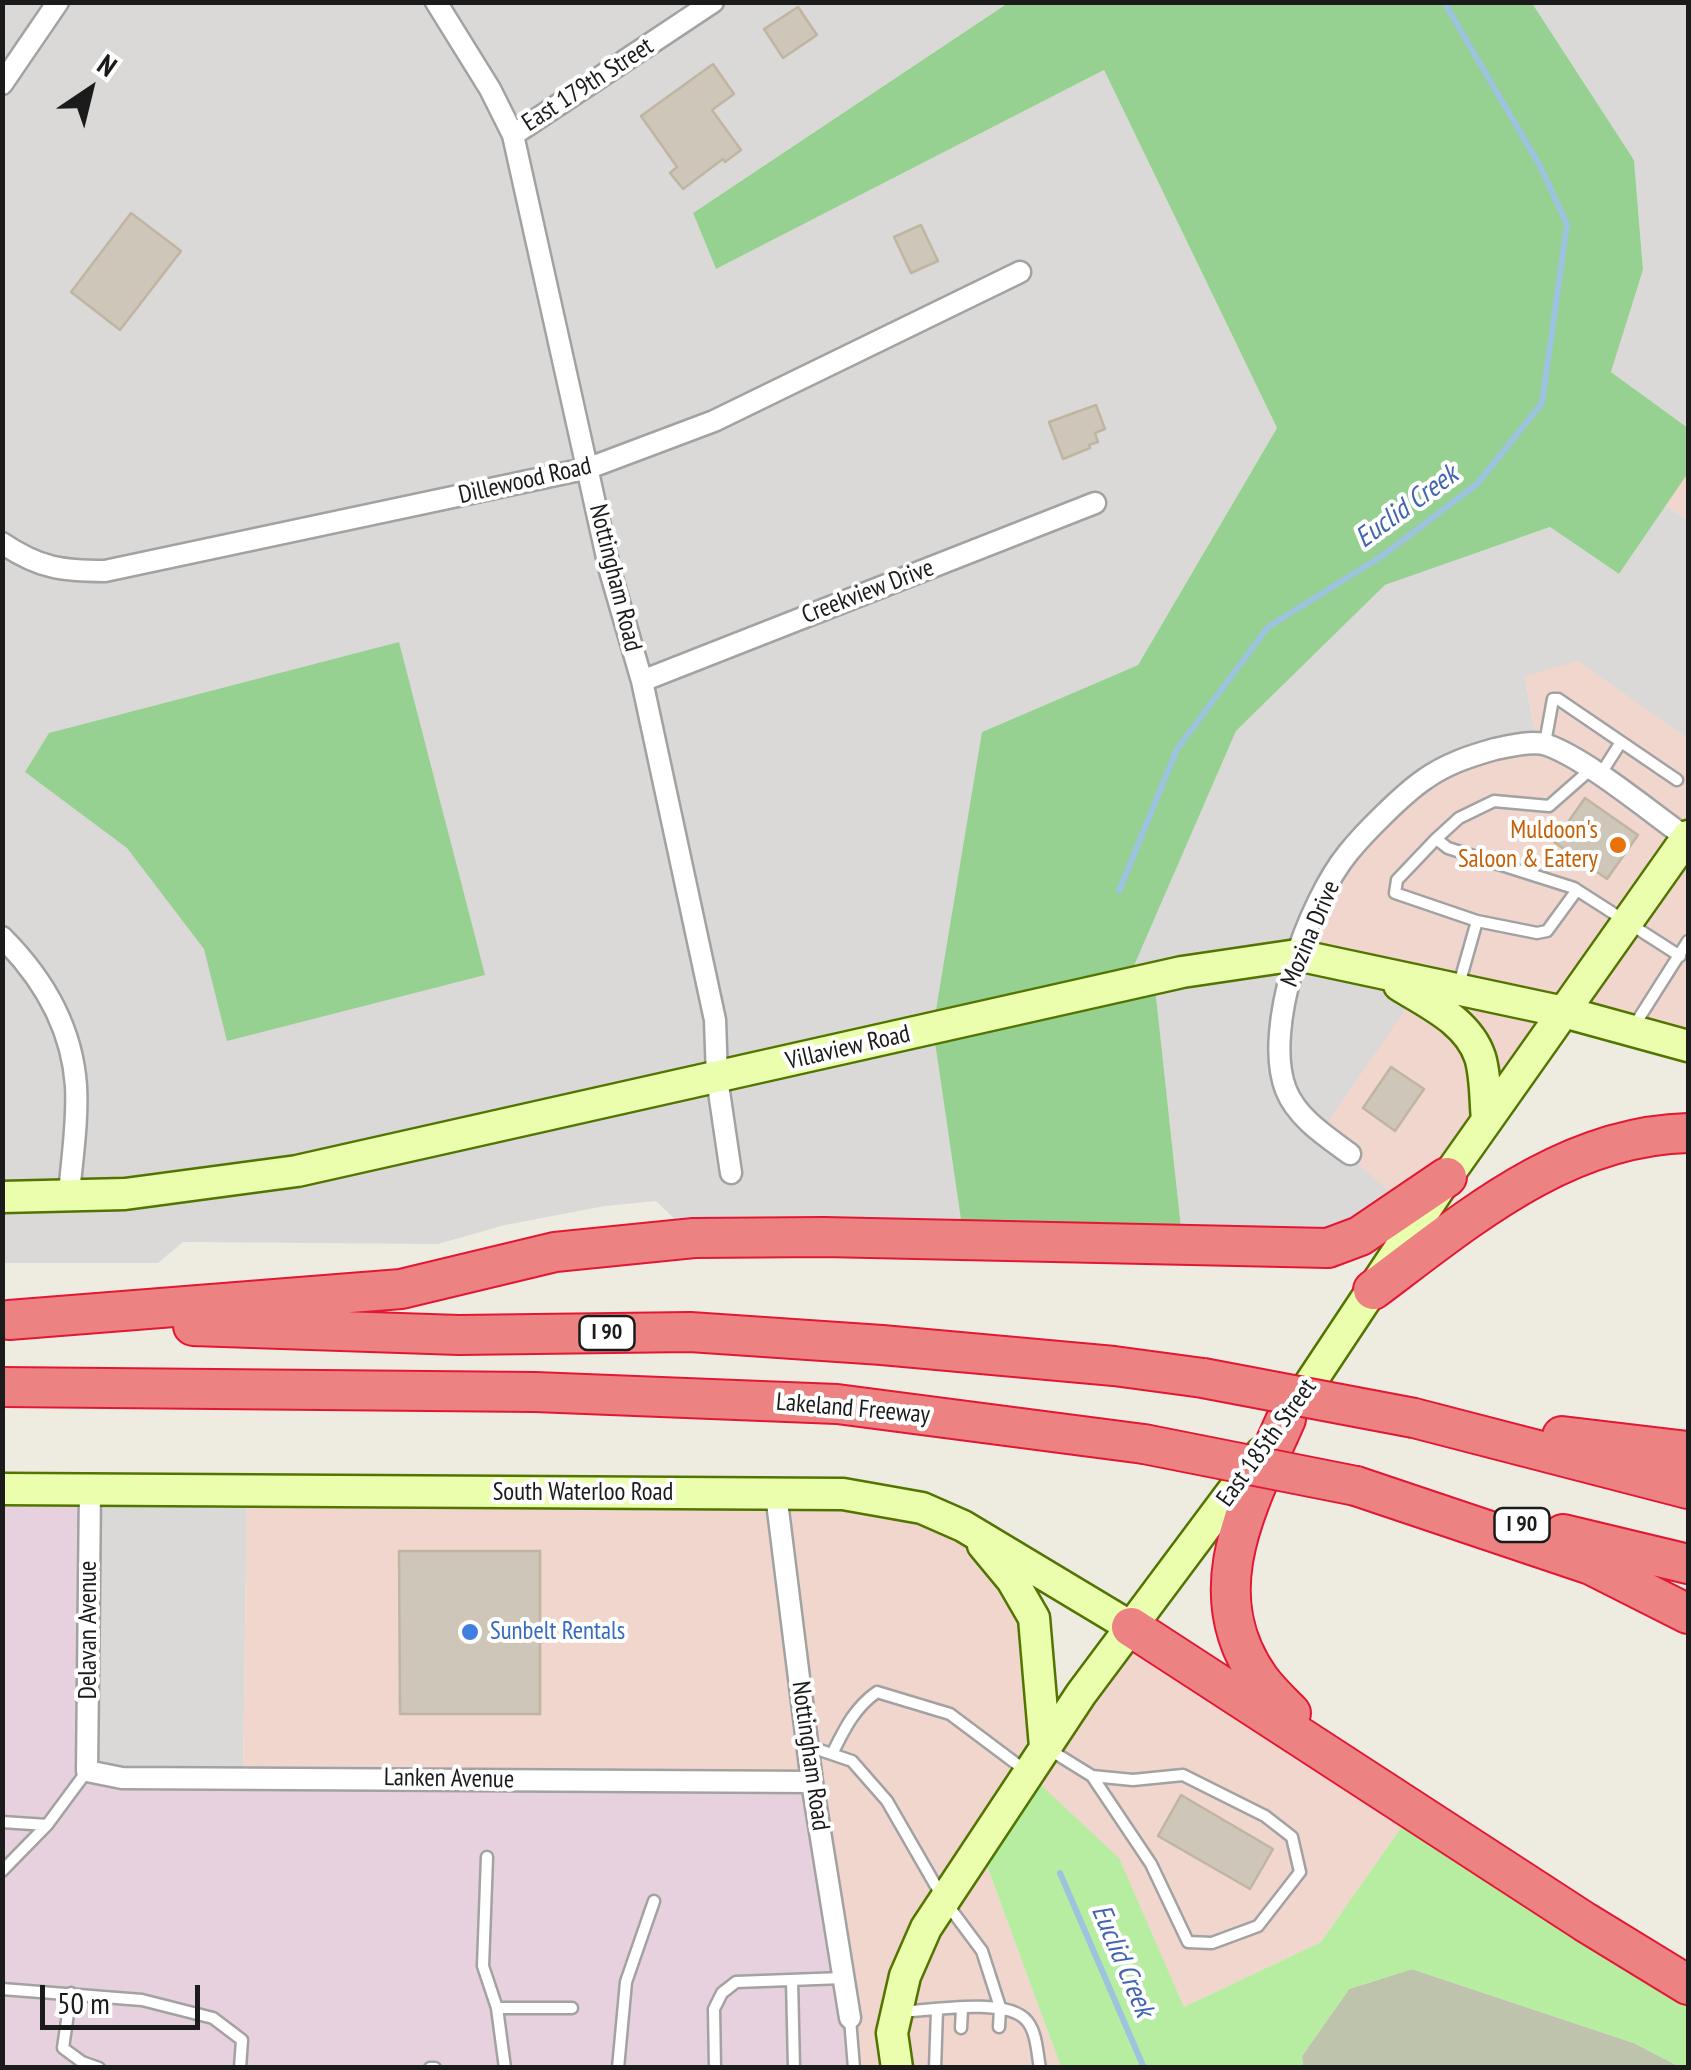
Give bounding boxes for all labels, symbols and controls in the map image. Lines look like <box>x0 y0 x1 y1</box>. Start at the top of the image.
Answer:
street label: East 179th Street <box>517 32 659 138</box>
north arrow <box>40 40 140 140</box>
text: N <box>91 46 124 85</box>
street label: Dillewood Road <box>456 451 594 511</box>
water label: Euclid Creek <box>1349 459 1465 555</box>
street label: Nottingham Road <box>582 501 648 655</box>
street label: Creekview Drive <box>798 553 938 631</box>
place label: Muldoon's Saloon & Eatery <box>1458 816 1598 875</box>
marker: Muldoon's Saloon & Eatery <box>1607 834 1629 856</box>
street label: Mozina Drive <box>1275 876 1347 992</box>
street label: Villaview Road <box>783 1019 913 1077</box>
road number: I 90 <box>580 1316 634 1350</box>
street label: East 185th Street <box>1211 1373 1323 1513</box>
street label: Lakeland Freeway <box>775 1387 931 1431</box>
street label: South Waterloo Road <box>493 1478 673 1508</box>
road number: I 90 <box>1494 1508 1550 1542</box>
street label: Delavan Avenue <box>74 1561 104 1699</box>
place label: Sunbelt Rentals <box>490 1617 625 1647</box>
marker: Sunbelt Rentals <box>459 1621 481 1643</box>
street label: Nottingham Road <box>785 1679 835 1833</box>
street label: Lanken Avenue <box>384 1763 514 1795</box>
water label: Euclid Creek <box>1083 1900 1161 2022</box>
scale bar <box>45 1965 205 2027</box>
text: 50 m <box>57 1983 110 2022</box>

